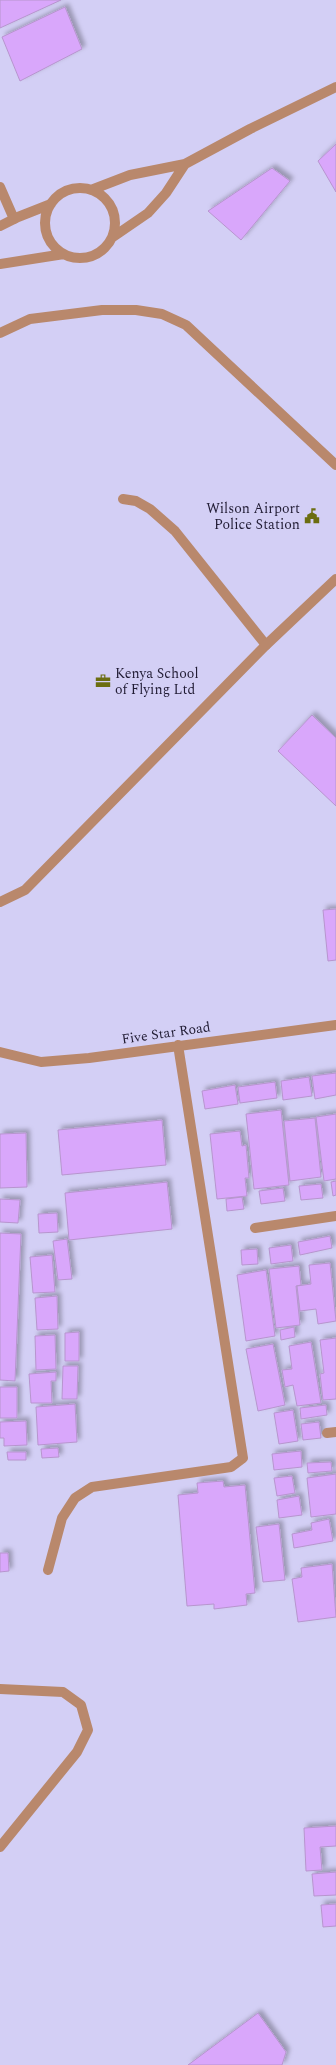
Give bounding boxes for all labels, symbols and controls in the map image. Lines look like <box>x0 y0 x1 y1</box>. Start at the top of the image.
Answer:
place label: Wilson Airport Police Station <box>206 498 300 535</box>
public building icon: Wilson Airport Police Station <box>303 507 321 525</box>
place label: Kenya School of Flying Ltd <box>115 663 199 700</box>
office icon: Kenya School of Flying Ltd <box>94 672 112 690</box>
street label: Five Star Road <box>120 1016 212 1050</box>

